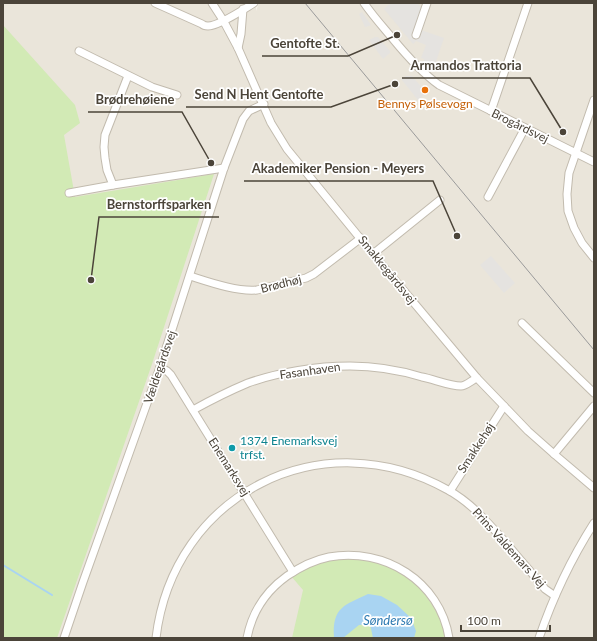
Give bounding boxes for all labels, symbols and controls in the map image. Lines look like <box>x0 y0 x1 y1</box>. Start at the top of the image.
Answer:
callout: Gentofte St. <box>262 31 348 56</box>
text: Gentofte St. <box>270 35 340 51</box>
callout: Armandos Trattoria <box>402 53 530 78</box>
text: Armandos Trattoria <box>409 57 522 73</box>
callout: Send N Hent Gentofte <box>186 82 331 107</box>
marker: Bennys Pølsevogn <box>420 85 430 95</box>
text: Send N Hent Gentofte <box>195 86 323 102</box>
callout: Brødrehøiene <box>88 87 182 112</box>
text: Brødrehøiene <box>96 91 174 107</box>
place label: Bennys Pølsevogn <box>377 96 473 111</box>
street label: Brogårdsvej <box>489 105 551 146</box>
callout: Akademiker Pension - Meyers <box>244 156 433 181</box>
text: Akademiker Pension - Meyers <box>251 160 424 176</box>
callout: Bernstorffsparken <box>99 192 219 217</box>
text: Bernstorffsparken <box>107 196 211 212</box>
street label: Smakkegårdsvej <box>355 232 420 307</box>
street label: Brødhøj <box>259 271 303 296</box>
street label: Vældegårdsvej <box>140 328 179 405</box>
street label: Fasanhaven <box>279 359 341 382</box>
street label: Smakkehøj <box>454 420 497 476</box>
place label: 1374 Enemarksvej trfst. <box>240 433 337 462</box>
street label: Enemarksvej <box>205 435 253 499</box>
marker: 1374 Enemarksvej trfst. <box>227 443 237 453</box>
street label: Prins Valdemars Vej <box>470 505 549 591</box>
scale bar <box>461 607 550 633</box>
water label: Søndersø <box>363 612 413 628</box>
text: 100 m <box>467 613 501 628</box>

